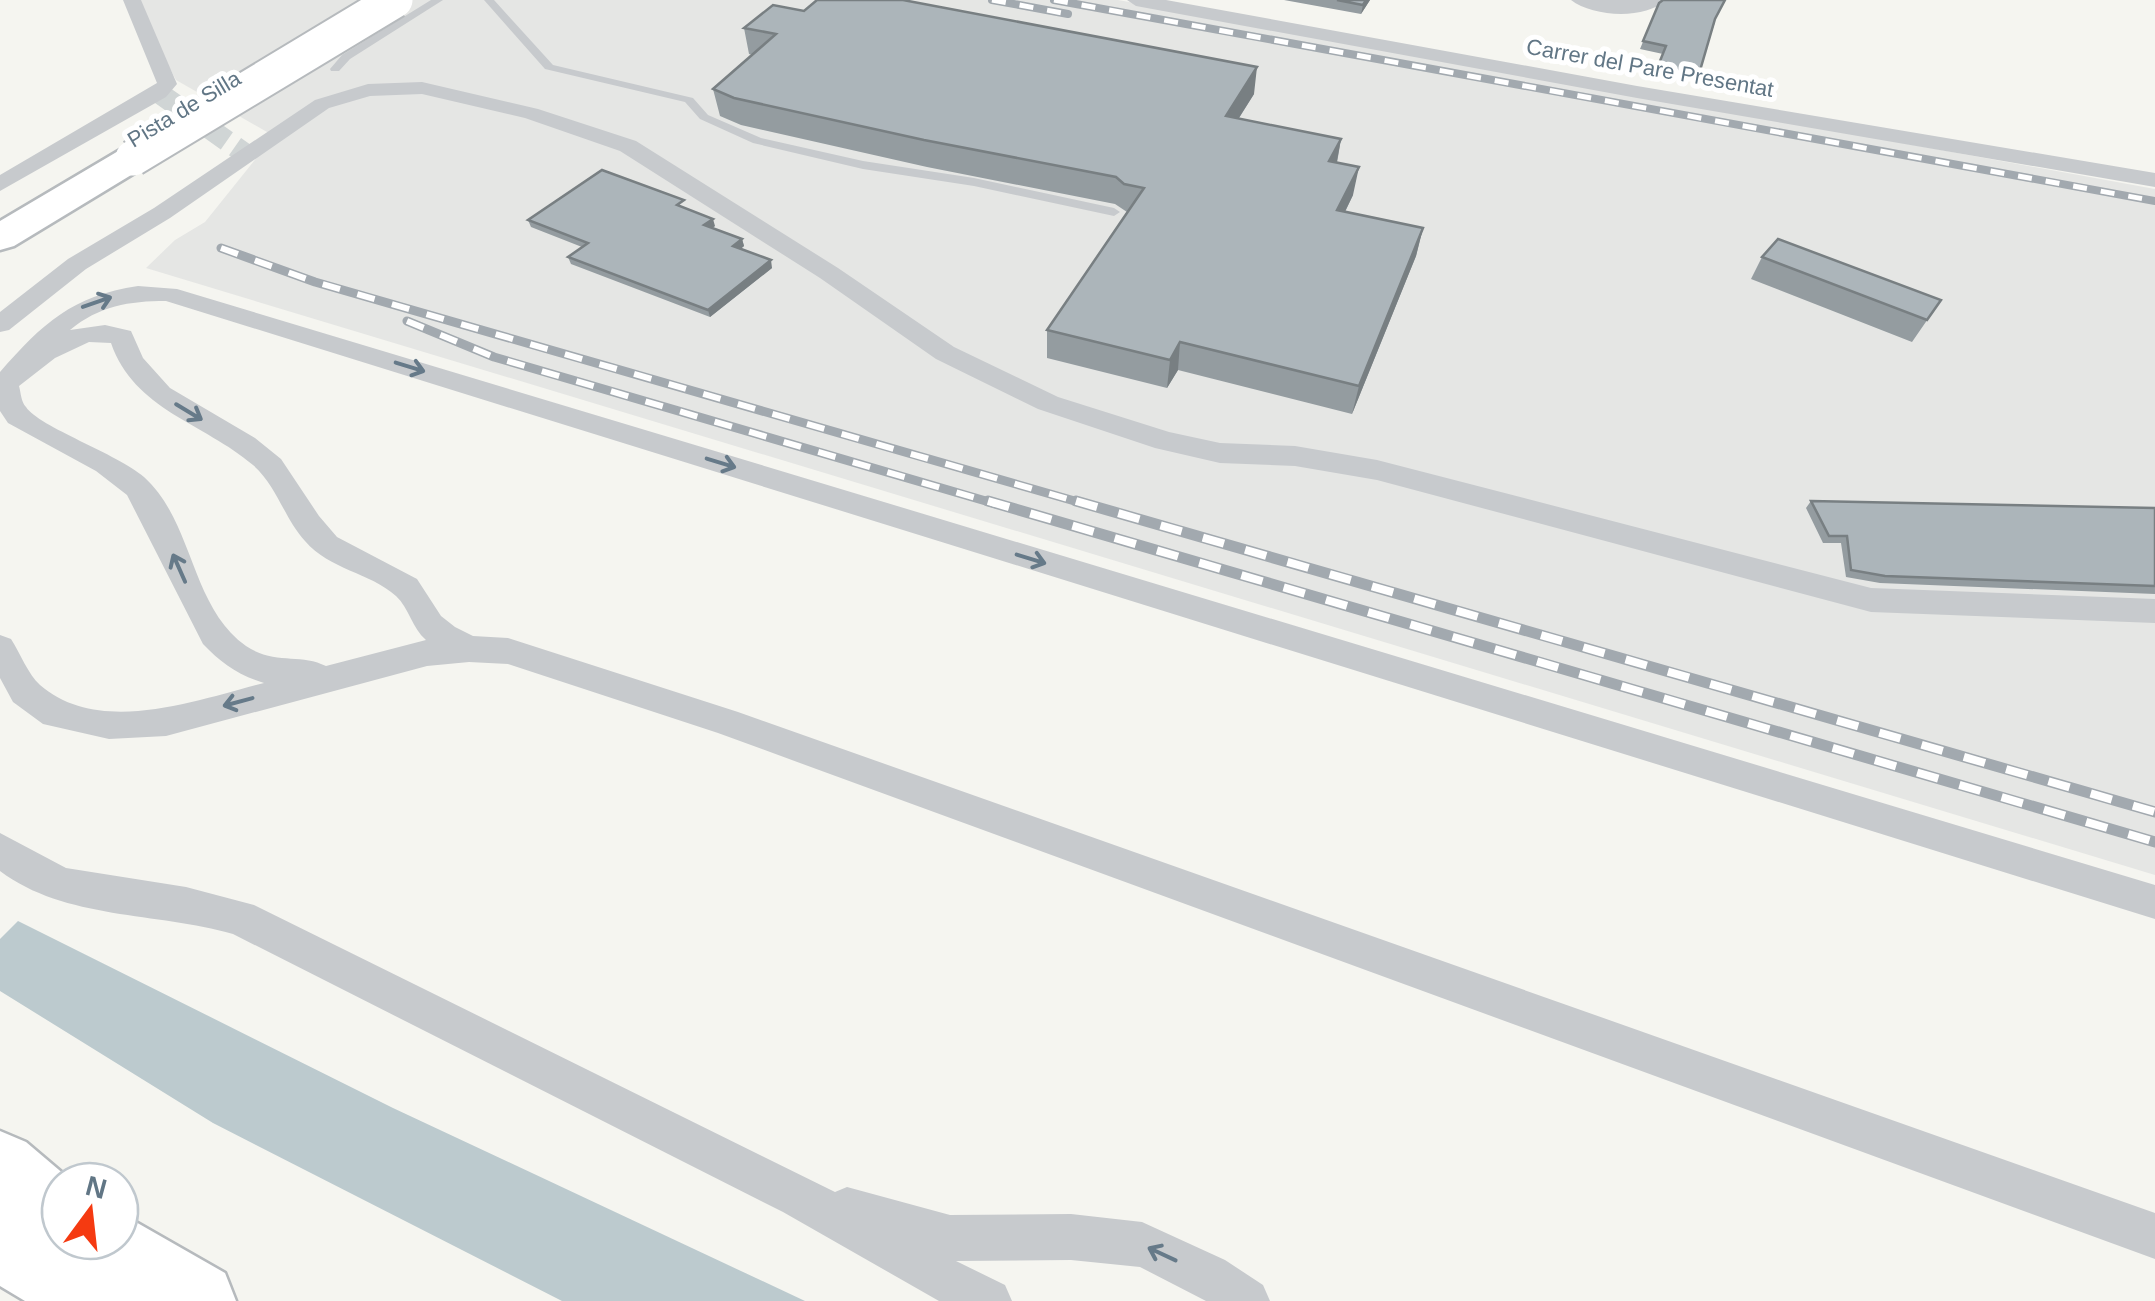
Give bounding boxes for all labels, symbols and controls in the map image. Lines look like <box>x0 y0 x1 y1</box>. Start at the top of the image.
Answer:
street label: Carrer del Pare Presentat <box>1524 34 1776 102</box>
street label: Pista de Silla <box>123 65 246 152</box>
one-way arrow <box>81 292 113 310</box>
one-way arrow <box>394 359 425 377</box>
one-way arrow <box>174 402 203 422</box>
one-way arrow <box>704 455 736 473</box>
one-way arrow <box>1015 551 1046 569</box>
one-way arrow <box>169 553 187 584</box>
one-way arrow <box>223 694 254 713</box>
north arrow <box>40 1161 140 1261</box>
text: N <box>83 1170 110 1205</box>
one-way arrow <box>1148 1244 1178 1263</box>

